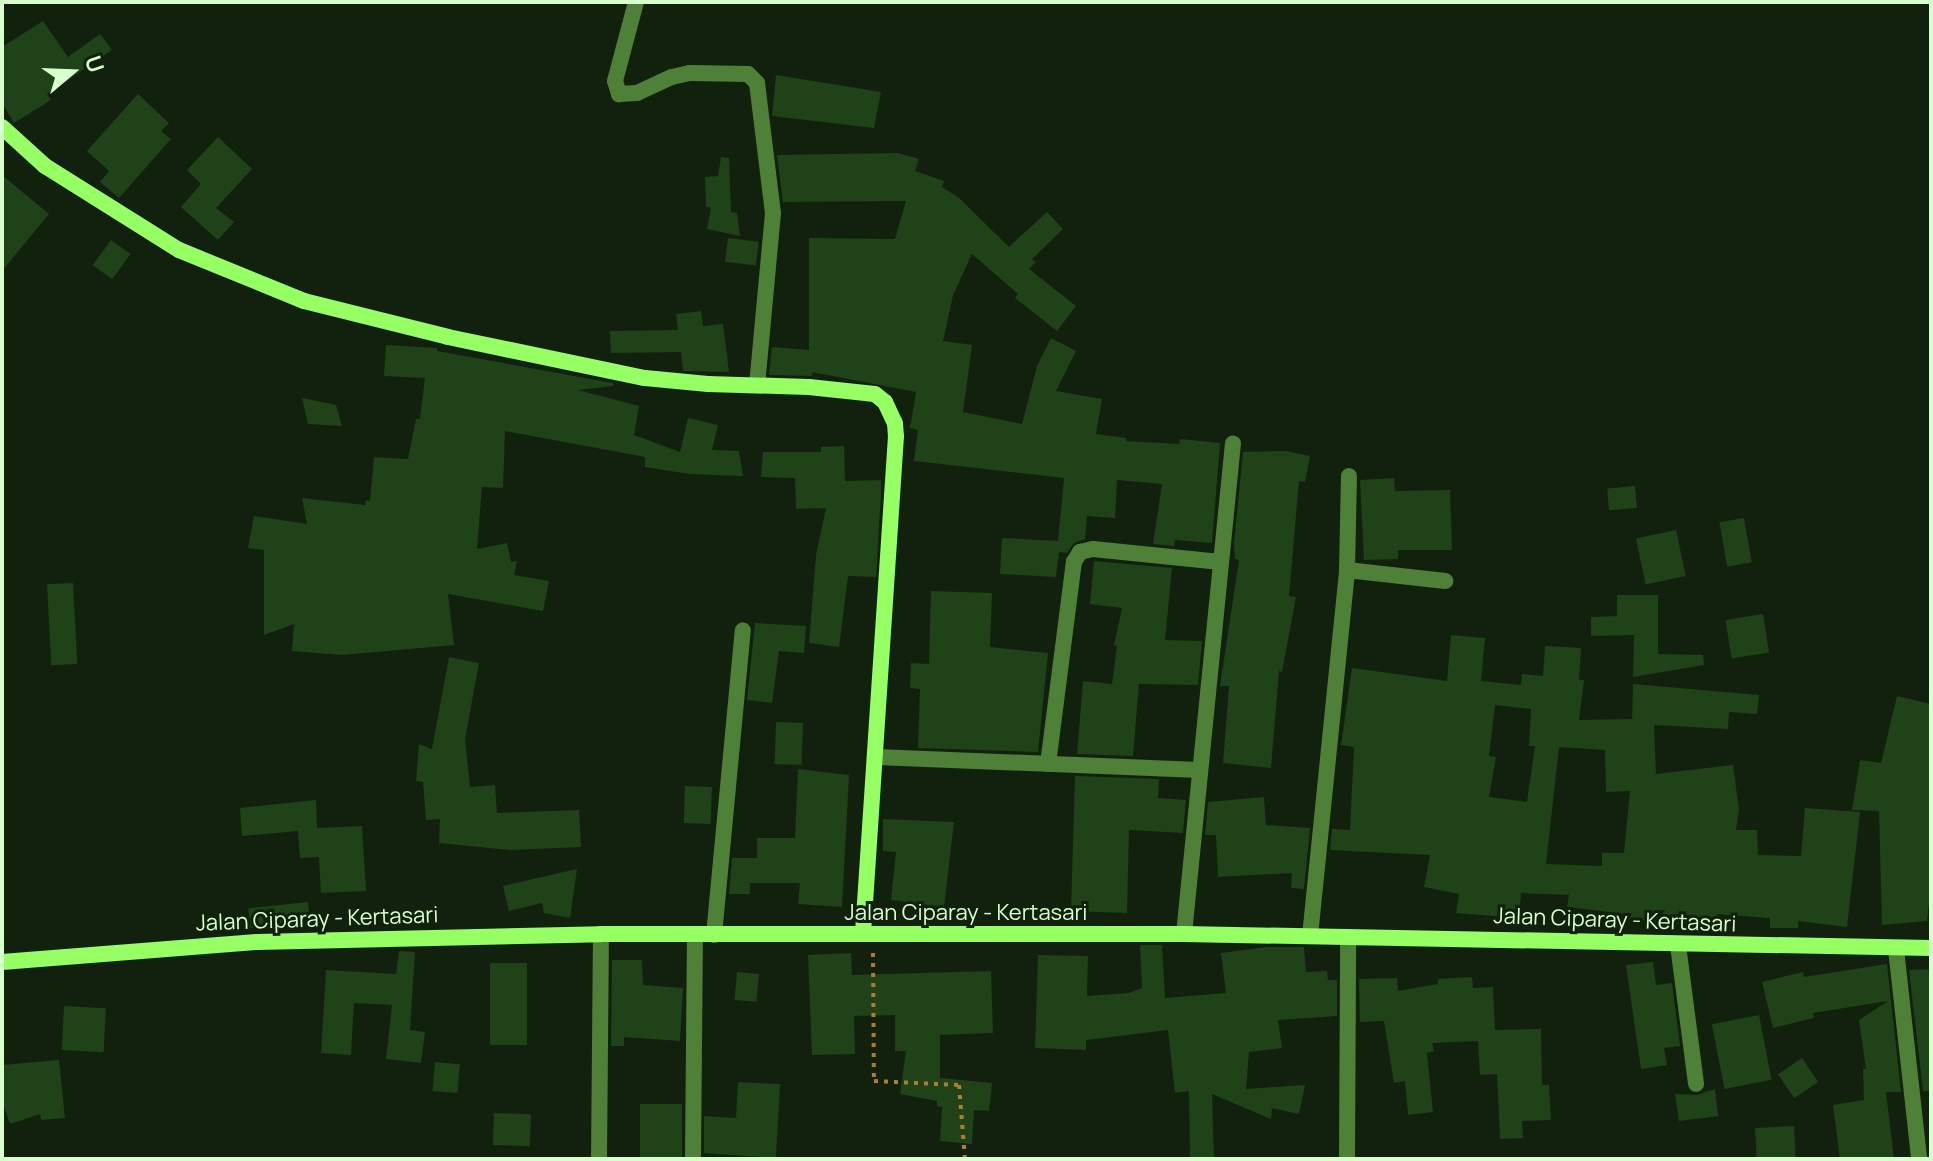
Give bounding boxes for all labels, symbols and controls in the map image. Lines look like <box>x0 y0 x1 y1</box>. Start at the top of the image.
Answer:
north arrow <box>32 32 112 112</box>
text: U <box>78 52 111 77</box>
street label: Jalan Ciparay - Kertasari <box>845 900 1087 926</box>
street label: Jalan Ciparay - Kertasari <box>195 902 439 936</box>
street label: Jalan Ciparay - Kertasari <box>1493 903 1737 937</box>

